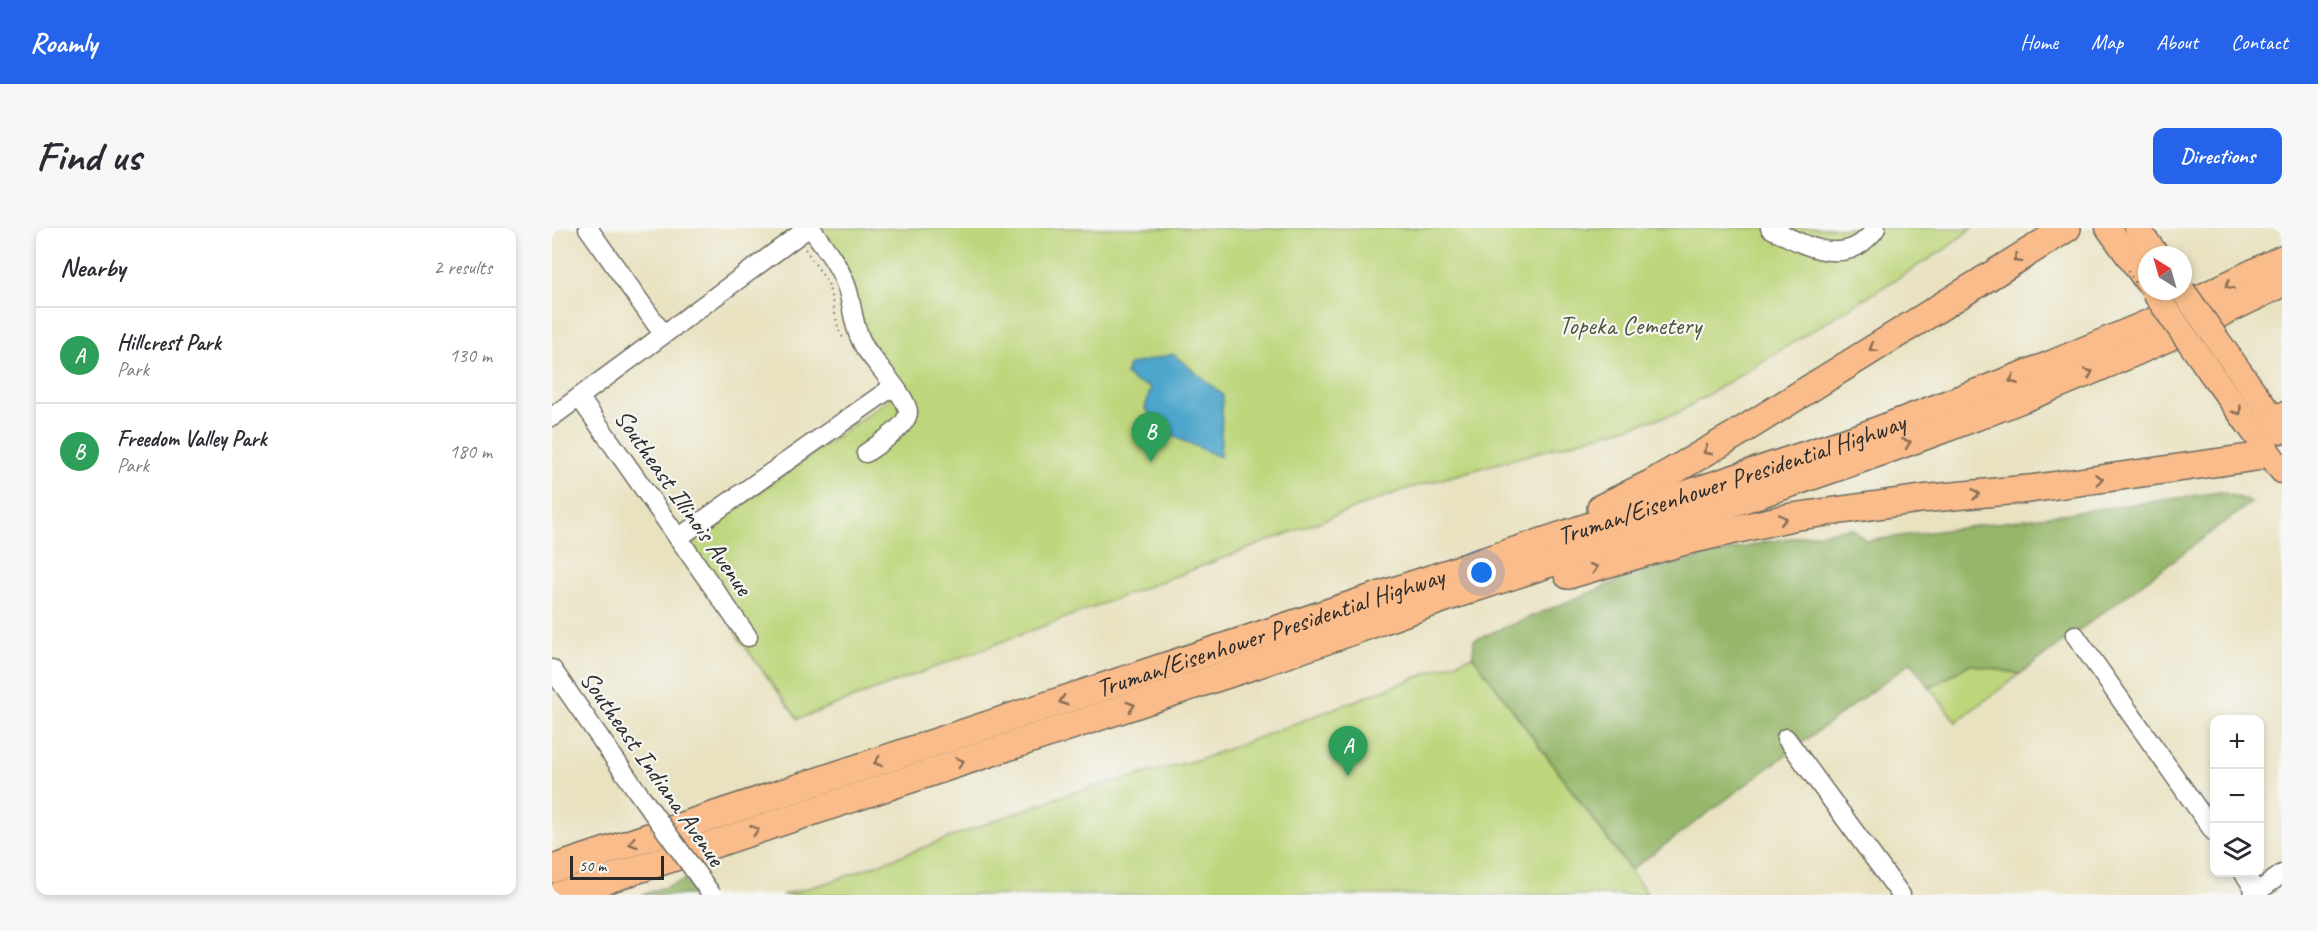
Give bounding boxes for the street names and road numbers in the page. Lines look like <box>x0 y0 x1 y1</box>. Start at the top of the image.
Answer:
street label: Southeast Illinois Avenue <box>607 403 761 603</box>
street label: Truman/Eisenhower Presidential Highway <box>1553 405 1912 553</box>
street label: Truman/Eisenhower Presidential Highway <box>1092 559 1450 705</box>
street label: Southeast Indiana Avenue <box>573 664 733 874</box>

